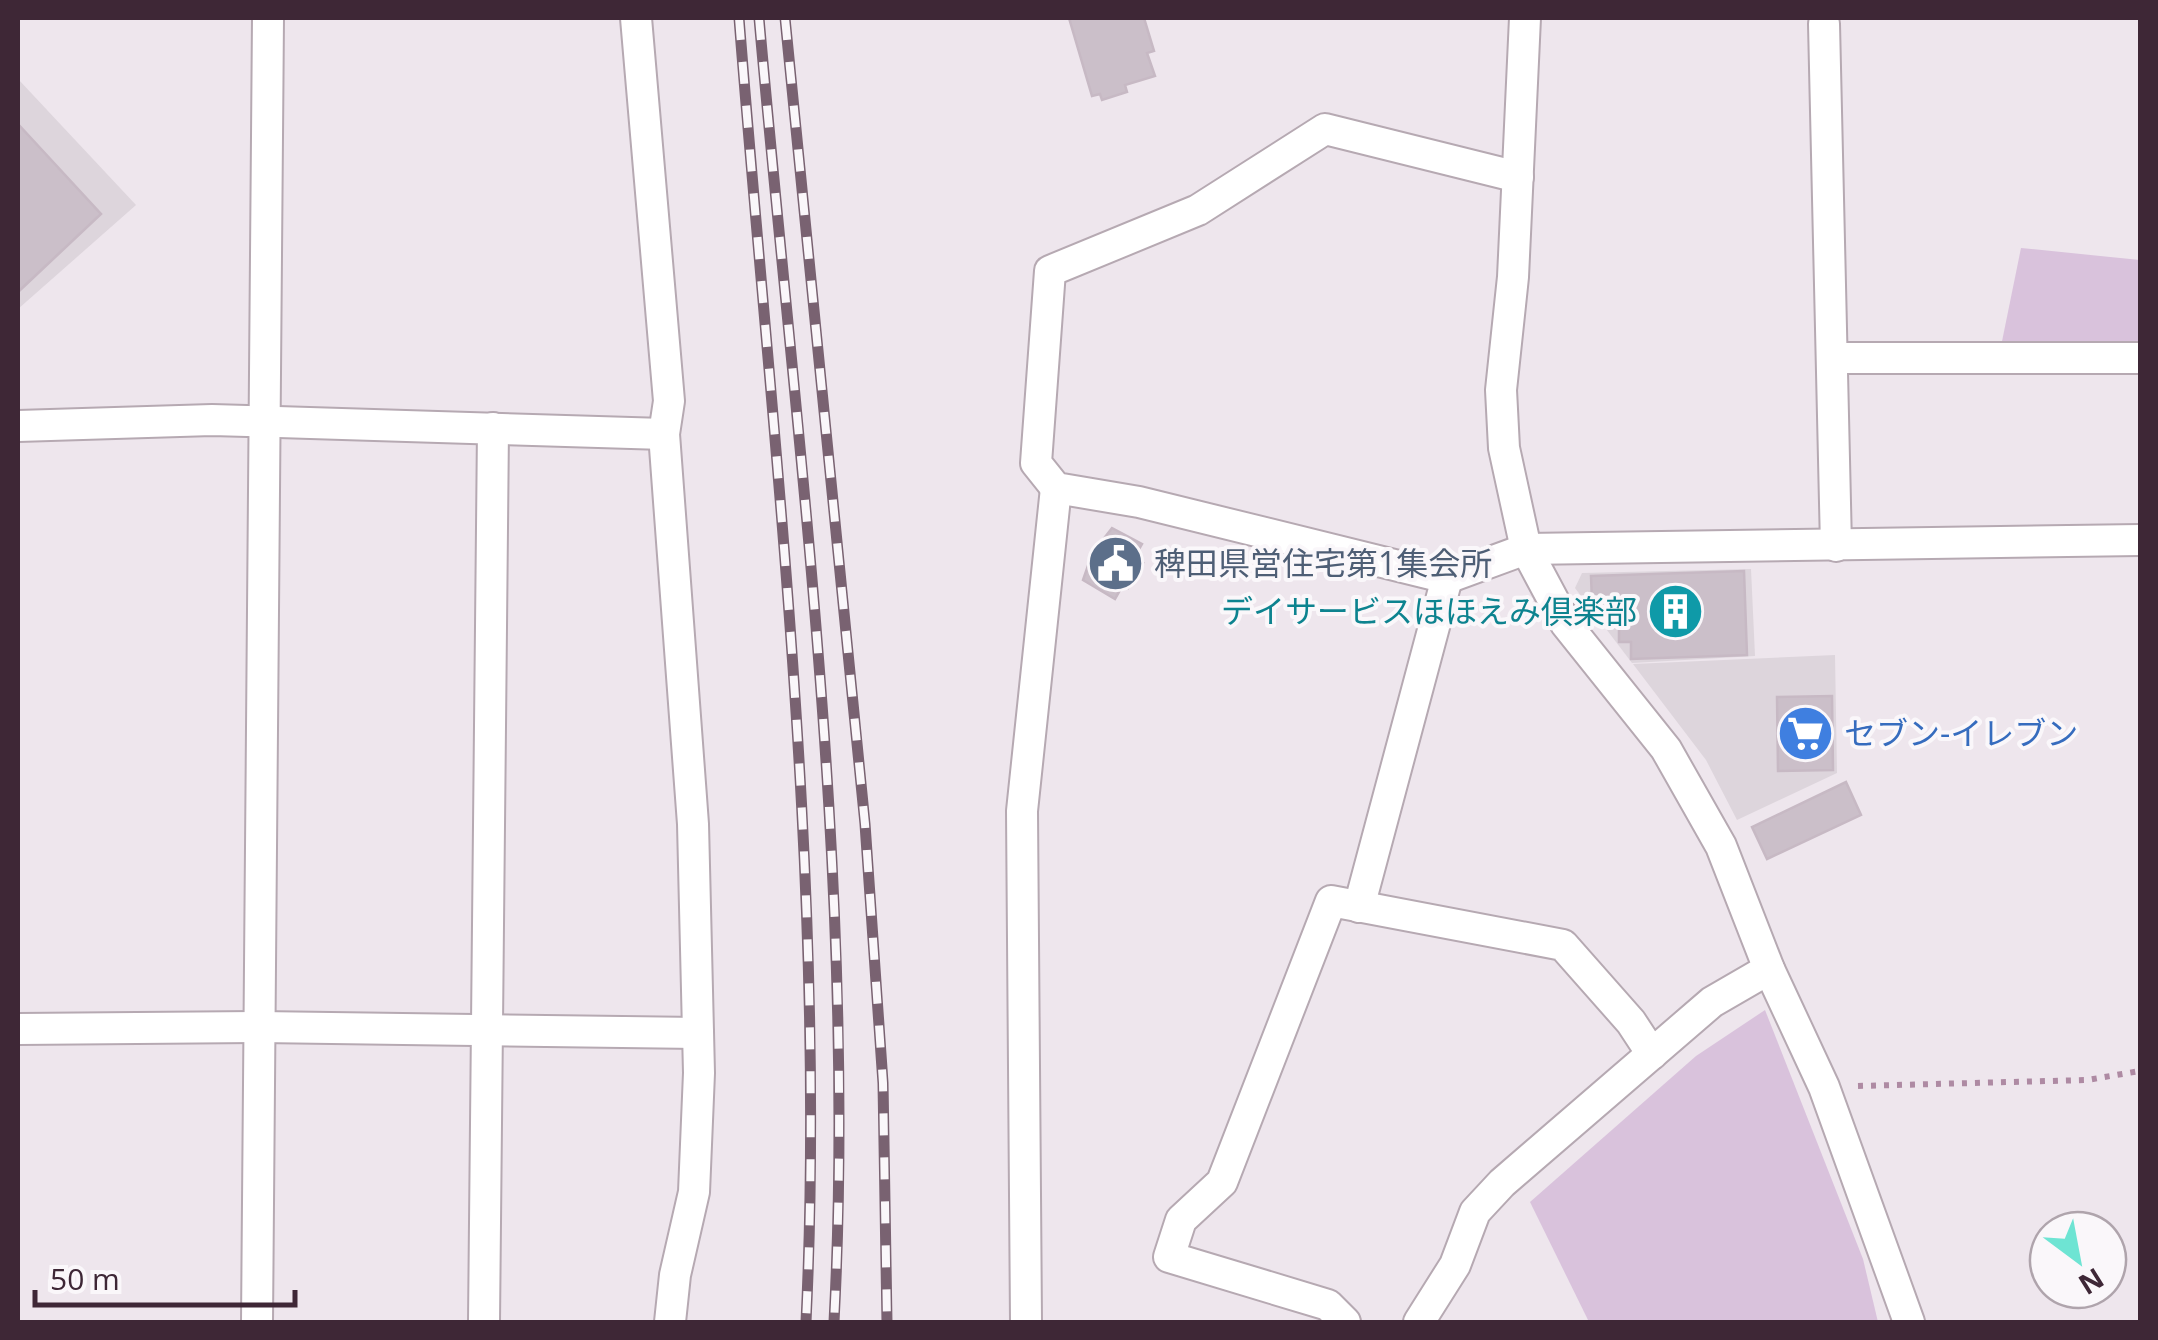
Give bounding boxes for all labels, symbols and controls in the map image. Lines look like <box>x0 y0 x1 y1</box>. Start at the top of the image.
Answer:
public building icon: 稗田県営住宅第1集会所 <box>1085 534 1145 594</box>
place label: 稗田県営住宅第1集会所 <box>1154 541 1492 584</box>
building icon: デイサービスほほえみ倶楽部 <box>1646 582 1706 642</box>
place label: デイサービスほほえみ倶楽部 <box>1221 589 1637 632</box>
supermarket icon: セブン-イレブン <box>1775 704 1835 764</box>
place label: セブン-イレブン <box>1844 711 2078 754</box>
north arrow <box>2028 1210 2128 1310</box>
scale bar <box>35 1245 295 1307</box>
text: 50 m <box>50 1258 120 1299</box>
text: N <box>2072 1260 2111 1304</box>

